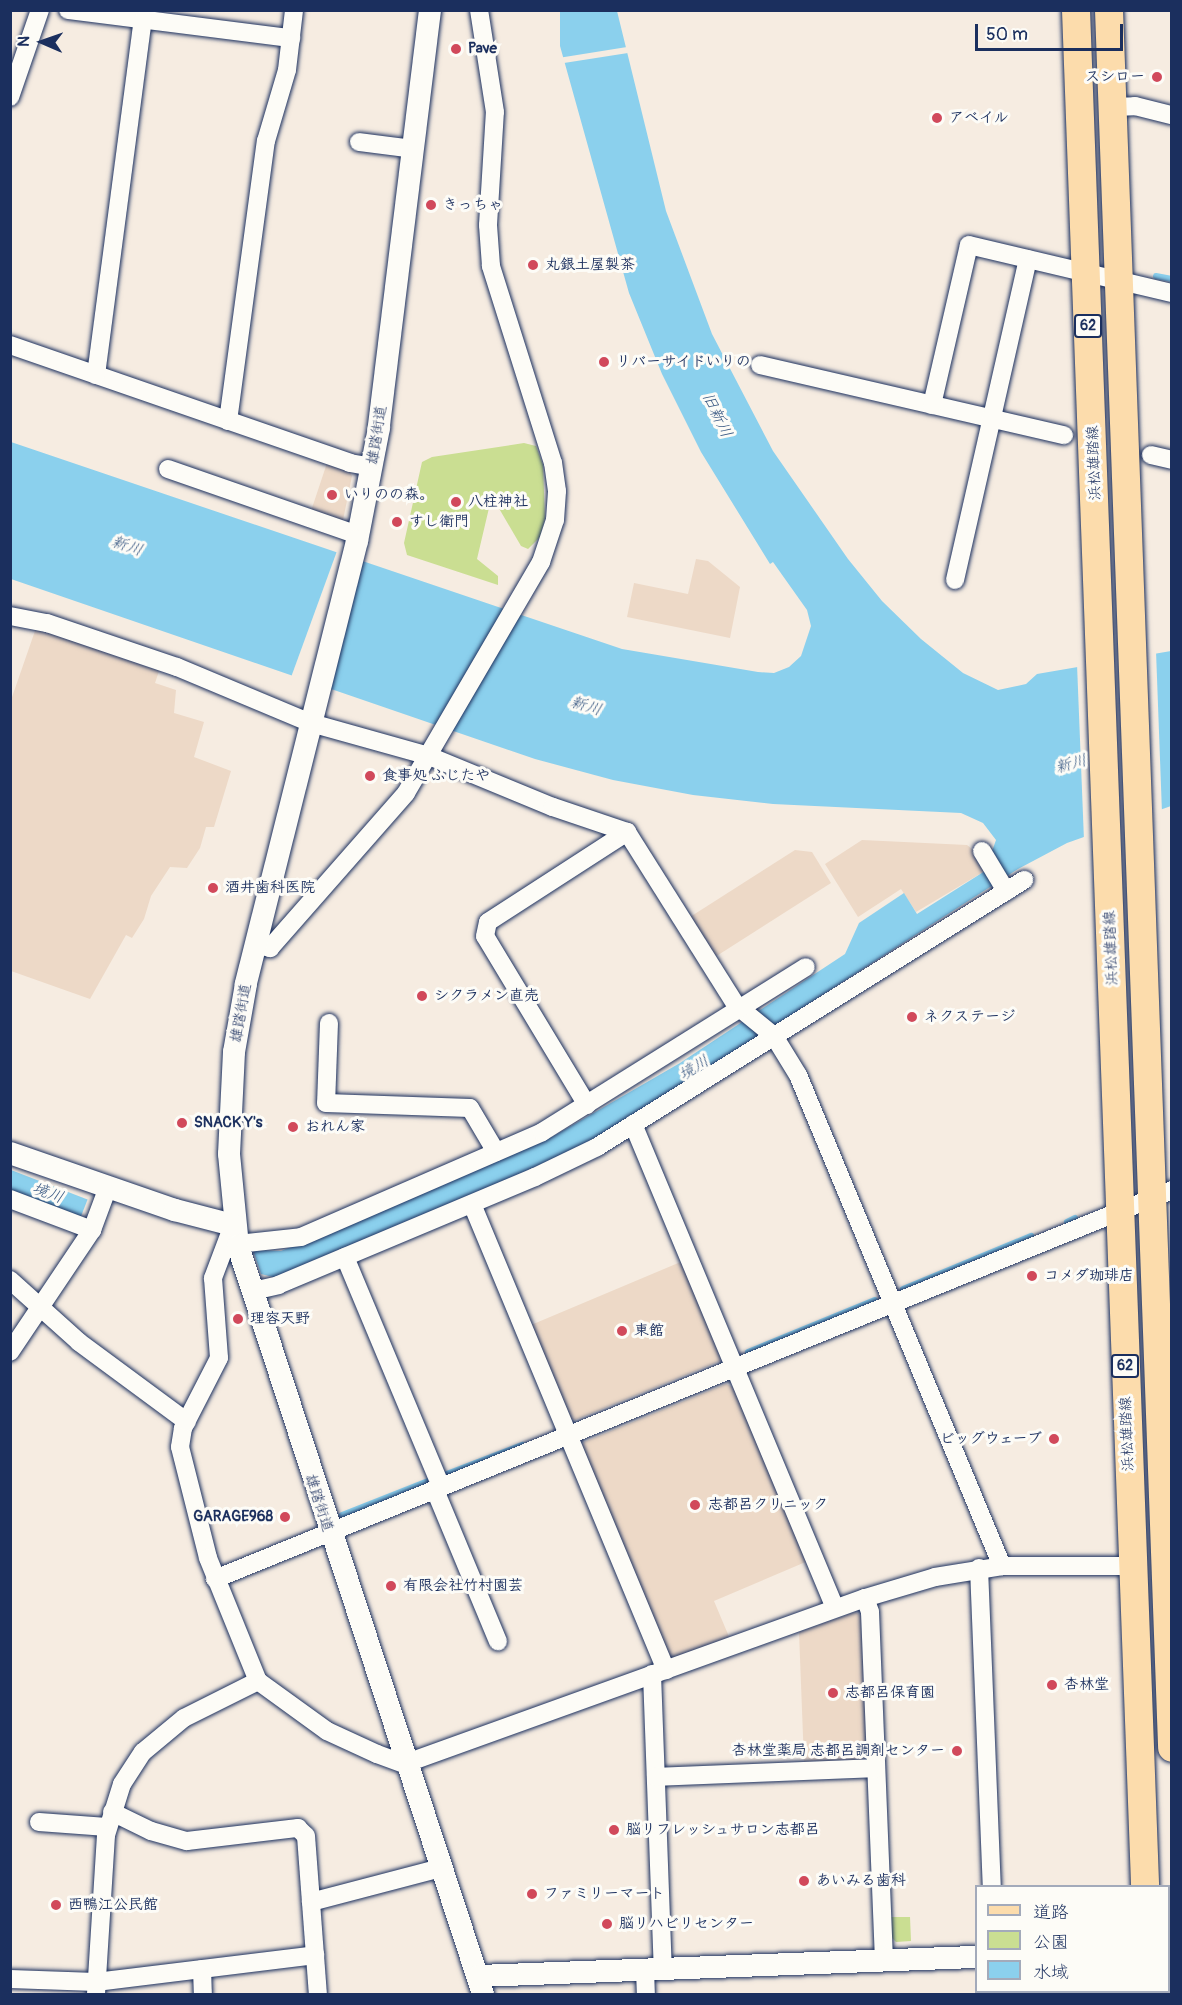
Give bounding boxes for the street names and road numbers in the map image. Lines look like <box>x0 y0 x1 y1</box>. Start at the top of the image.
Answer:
road number: 62 <box>1073 315 1103 337</box>
street label: 雄踏街道 <box>363 404 391 466</box>
street label: 浜松雄踏線 <box>1084 425 1104 501</box>
street label: 浜松雄踏線 <box>1101 910 1121 986</box>
street label: 雄踏街道 <box>227 982 255 1044</box>
road number: 62 <box>1110 1355 1140 1377</box>
street label: 浜松雄踏線 <box>1117 1396 1137 1472</box>
street label: 雄踏街道 <box>301 1472 337 1534</box>

